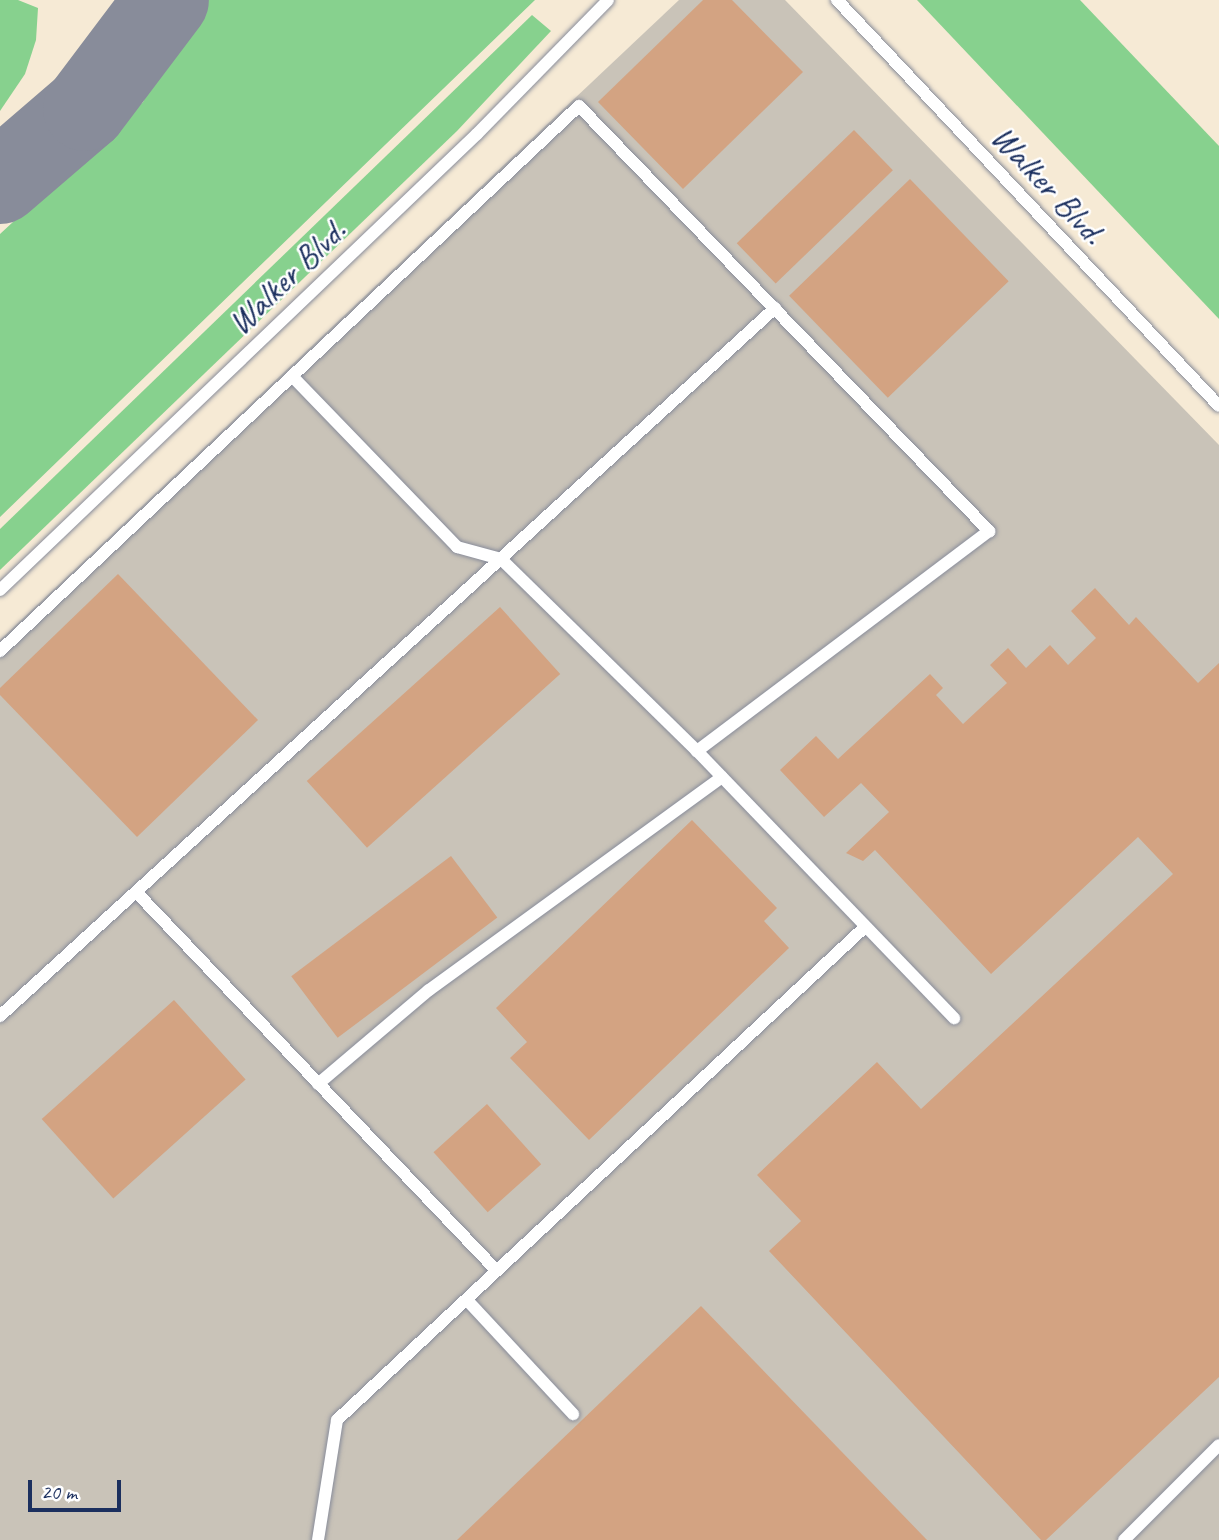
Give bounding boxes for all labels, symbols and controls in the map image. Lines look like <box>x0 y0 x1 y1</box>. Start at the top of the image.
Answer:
street label: Walker Blvd. <box>982 116 1114 254</box>
street label: Walker Blvd. <box>219 210 355 344</box>
scale bar <box>32 1466 124 1510</box>
text: 20 m <box>41 1479 77 1505</box>

